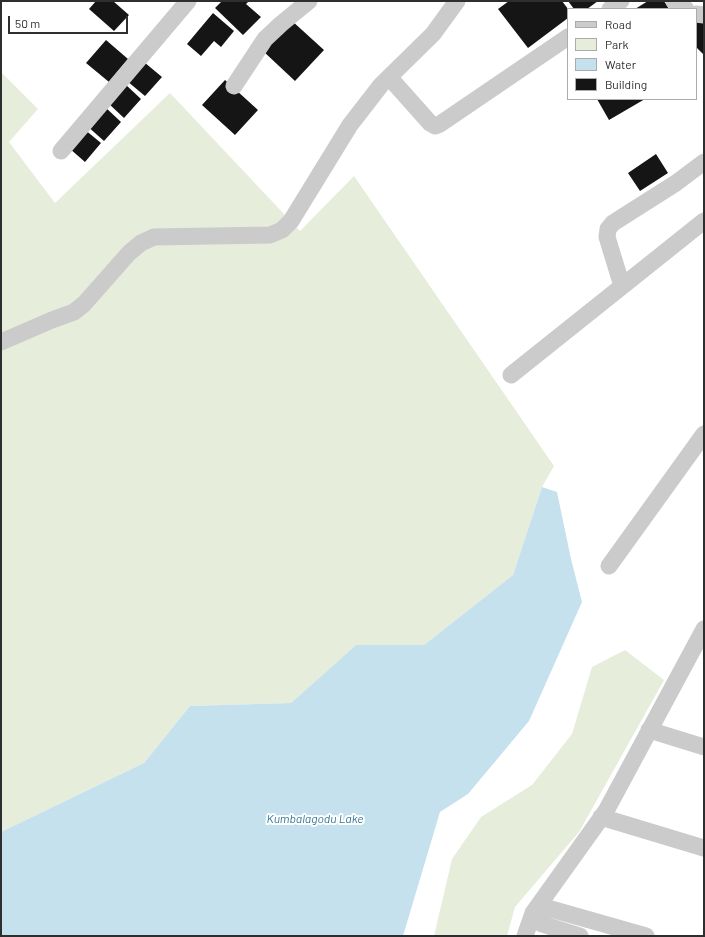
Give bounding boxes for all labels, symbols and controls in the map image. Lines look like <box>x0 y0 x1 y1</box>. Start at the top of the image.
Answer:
scale bar <box>10 8 130 34</box>
legend <box>567 8 697 100</box>
text: 50 m <box>15 16 40 30</box>
text: Road <box>605 17 632 31</box>
text: Park <box>605 37 629 51</box>
text: Water <box>605 57 636 71</box>
text: Building <box>605 77 647 91</box>
water label: Kumbalagodu Lake <box>267 812 363 826</box>

